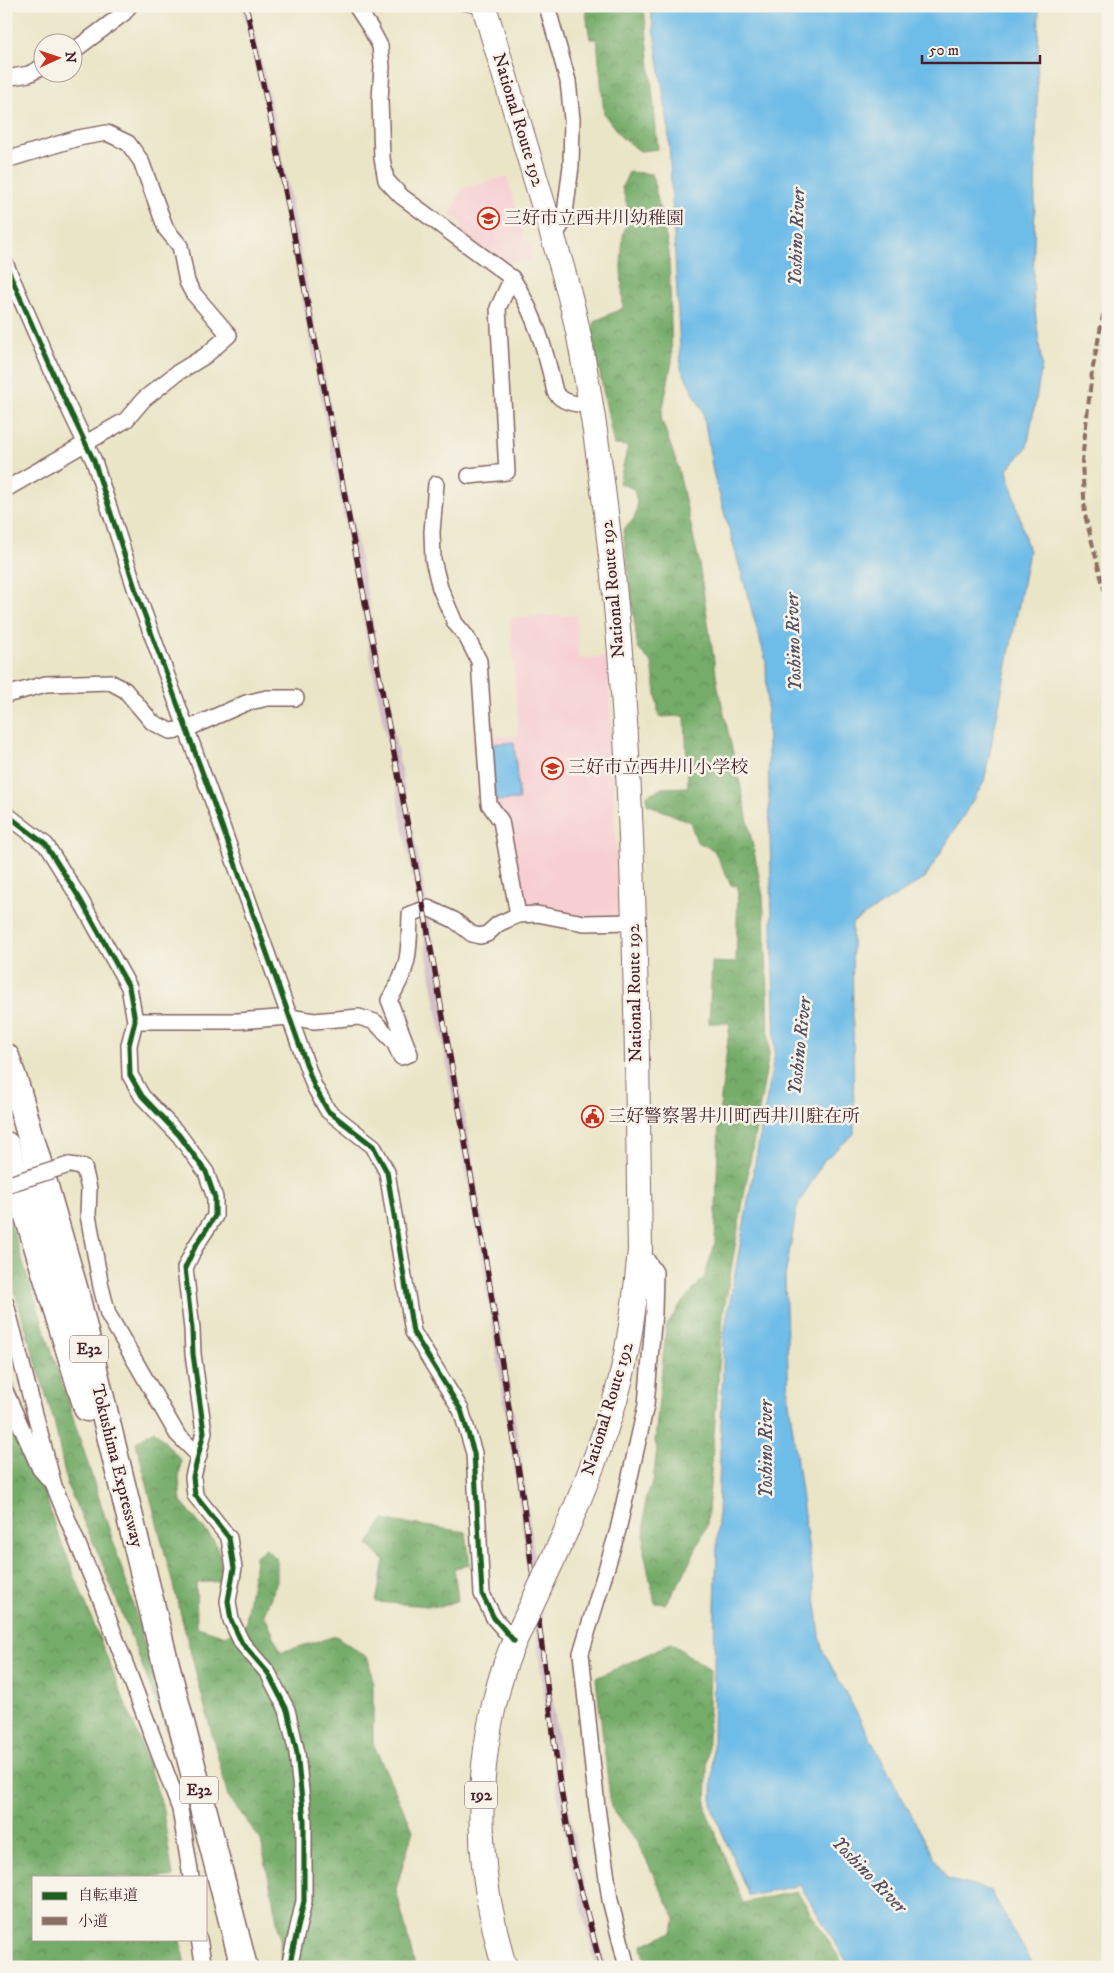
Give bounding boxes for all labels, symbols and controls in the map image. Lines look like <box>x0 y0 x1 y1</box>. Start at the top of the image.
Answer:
north arrow <box>32 32 82 82</box>
scale bar <box>922 32 1039 64</box>
text: 50 m <box>929 41 959 60</box>
text: N <box>61 51 79 64</box>
street label: National Route 192 <box>487 51 549 189</box>
water label: Yoshino River <box>784 185 810 286</box>
school or university icon: 三好市立西井川幼稚園 <box>476 207 500 231</box>
place label: 三好市立西井川幼稚園 <box>504 208 684 230</box>
street label: National Route 192 <box>596 519 630 659</box>
water label: Yoshino River <box>781 590 807 691</box>
school or university icon: 三好市立西井川小学校 <box>540 756 564 780</box>
place label: 三好市立西井川小学校 <box>568 757 748 779</box>
street label: National Route 192 <box>623 924 647 1062</box>
water label: Yoshino River <box>783 994 817 1096</box>
public building icon: 三好警察署井川町西井川駐在所 <box>580 1105 604 1129</box>
place label: 三好警察署井川町西井川駐在所 <box>608 1106 860 1128</box>
road number: E32 <box>70 1336 108 1362</box>
street label: National Route 192 <box>577 1340 639 1478</box>
street label: Tokushima Expressway <box>86 1382 148 1550</box>
water label: Yoshino River <box>755 1398 778 1498</box>
road number: E32 <box>180 1776 218 1804</box>
road number: 192 <box>465 1782 497 1808</box>
water label: Yoshino River <box>827 1832 913 1920</box>
legend <box>32 1876 208 1940</box>
text: 自転車道 <box>78 1886 138 1905</box>
text: 小道 <box>78 1912 108 1931</box>

